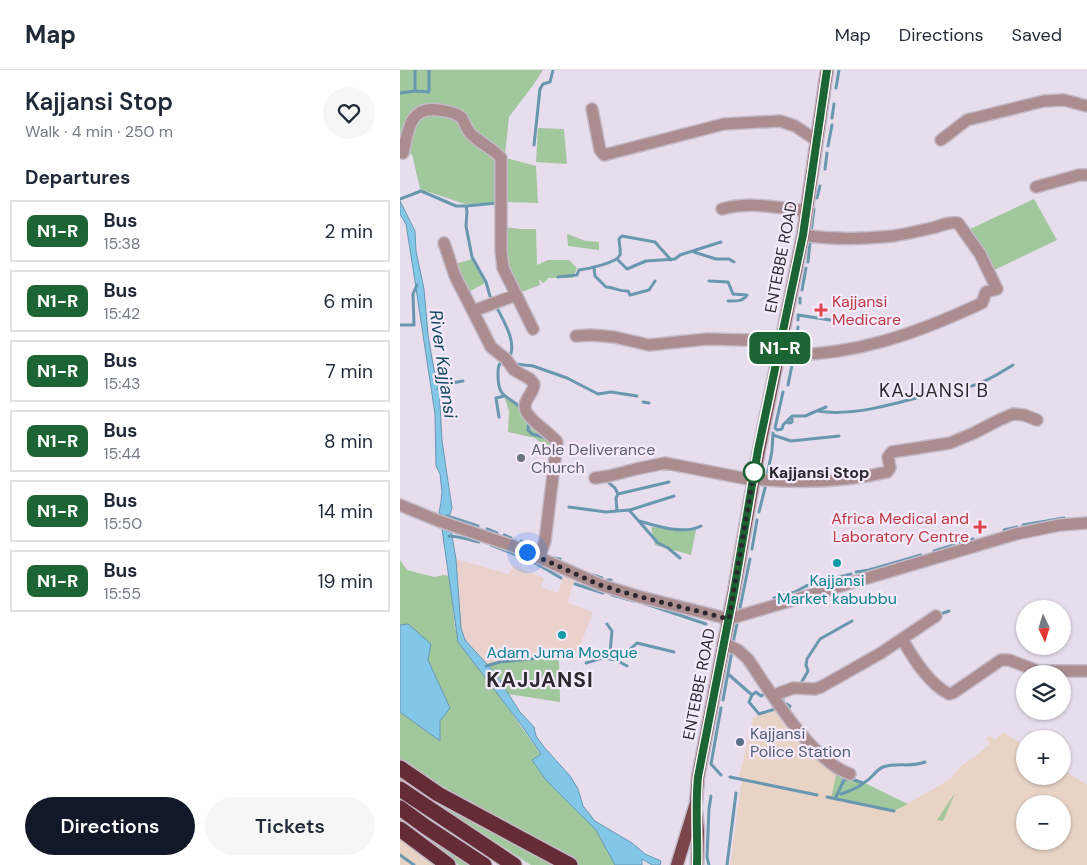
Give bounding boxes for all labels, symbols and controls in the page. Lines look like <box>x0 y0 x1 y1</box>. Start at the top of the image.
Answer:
text: Map <box>25 19 76 50</box>
text: Map <box>835 23 871 47</box>
text: Directions <box>899 23 984 47</box>
text: Saved <box>1012 23 1062 47</box>
text: Kajjansi Stop <box>25 86 173 117</box>
button: heart <box>323 87 375 139</box>
text: Walk · 4 min · 250 m <box>25 121 173 142</box>
text: Departures <box>25 165 130 190</box>
street label: ENTEBBE ROAD <box>760 199 802 315</box>
text: Bus <box>103 208 137 233</box>
text: N1-R <box>37 219 78 243</box>
text: 2 min <box>325 219 373 244</box>
text: 15:38 <box>103 233 141 254</box>
text: Bus <box>103 278 137 303</box>
text: N1-R <box>37 289 78 313</box>
text: 6 min <box>324 289 373 314</box>
place label: Kajjansi Medicare <box>832 291 901 330</box>
text: 15:42 <box>103 303 140 324</box>
marker: Kajjansi Medicare <box>814 303 828 317</box>
water label: River Kajjansi <box>424 308 463 420</box>
line badge: N1-R <box>745 332 815 364</box>
text: N1-R <box>759 336 801 360</box>
text: Bus <box>103 348 137 373</box>
text: N1-R <box>37 359 78 383</box>
text: 7 min <box>325 359 373 384</box>
text: 15:43 <box>103 373 141 394</box>
district label: KAJJANSI B <box>879 378 989 403</box>
text: Bus <box>103 418 137 443</box>
text: N1-R <box>37 429 78 453</box>
text: 8 min <box>324 429 373 454</box>
place label: Able Deliverance Church <box>531 439 655 478</box>
text: 15:44 <box>103 443 141 464</box>
marker: Able Deliverance Church <box>515 452 527 464</box>
marker: Kajjansi Stop <box>743 461 765 483</box>
place label: Kajjansi Stop <box>769 462 870 483</box>
text: Bus <box>103 488 137 513</box>
text: N1-R <box>37 499 78 523</box>
text: 14 min <box>318 499 373 524</box>
place label: Africa Medical and Laboratory Centre <box>831 508 969 547</box>
text: 15:50 <box>103 513 142 534</box>
marker: Africa Medical and Laboratory Centre <box>973 520 987 534</box>
your location <box>515 540 540 565</box>
marker: Kajjansi Market kabubbu <box>831 557 843 569</box>
text: Bus <box>103 558 137 583</box>
text: N1-R <box>37 569 78 593</box>
text: 19 min <box>318 569 373 594</box>
place label: Kajjansi Market kabubbu <box>777 570 897 609</box>
text: 15:55 <box>103 583 141 604</box>
north arrow <box>1016 600 1071 655</box>
map controls <box>1016 600 1071 850</box>
street label: ENTEBBE ROAD <box>678 626 720 742</box>
marker: Adam Juma Mosque <box>556 629 568 641</box>
place label: Adam Juma Mosque <box>486 642 638 663</box>
button: layers <box>1016 665 1071 720</box>
district label: KAJJANSI <box>486 666 594 694</box>
place label: Kajjansi Police Station <box>750 723 851 762</box>
button: + <box>1016 730 1071 785</box>
marker: Kajjansi Police Station <box>734 736 746 748</box>
button: − <box>1016 795 1071 850</box>
button: Directions <box>25 797 195 855</box>
button: Tickets <box>205 797 375 855</box>

